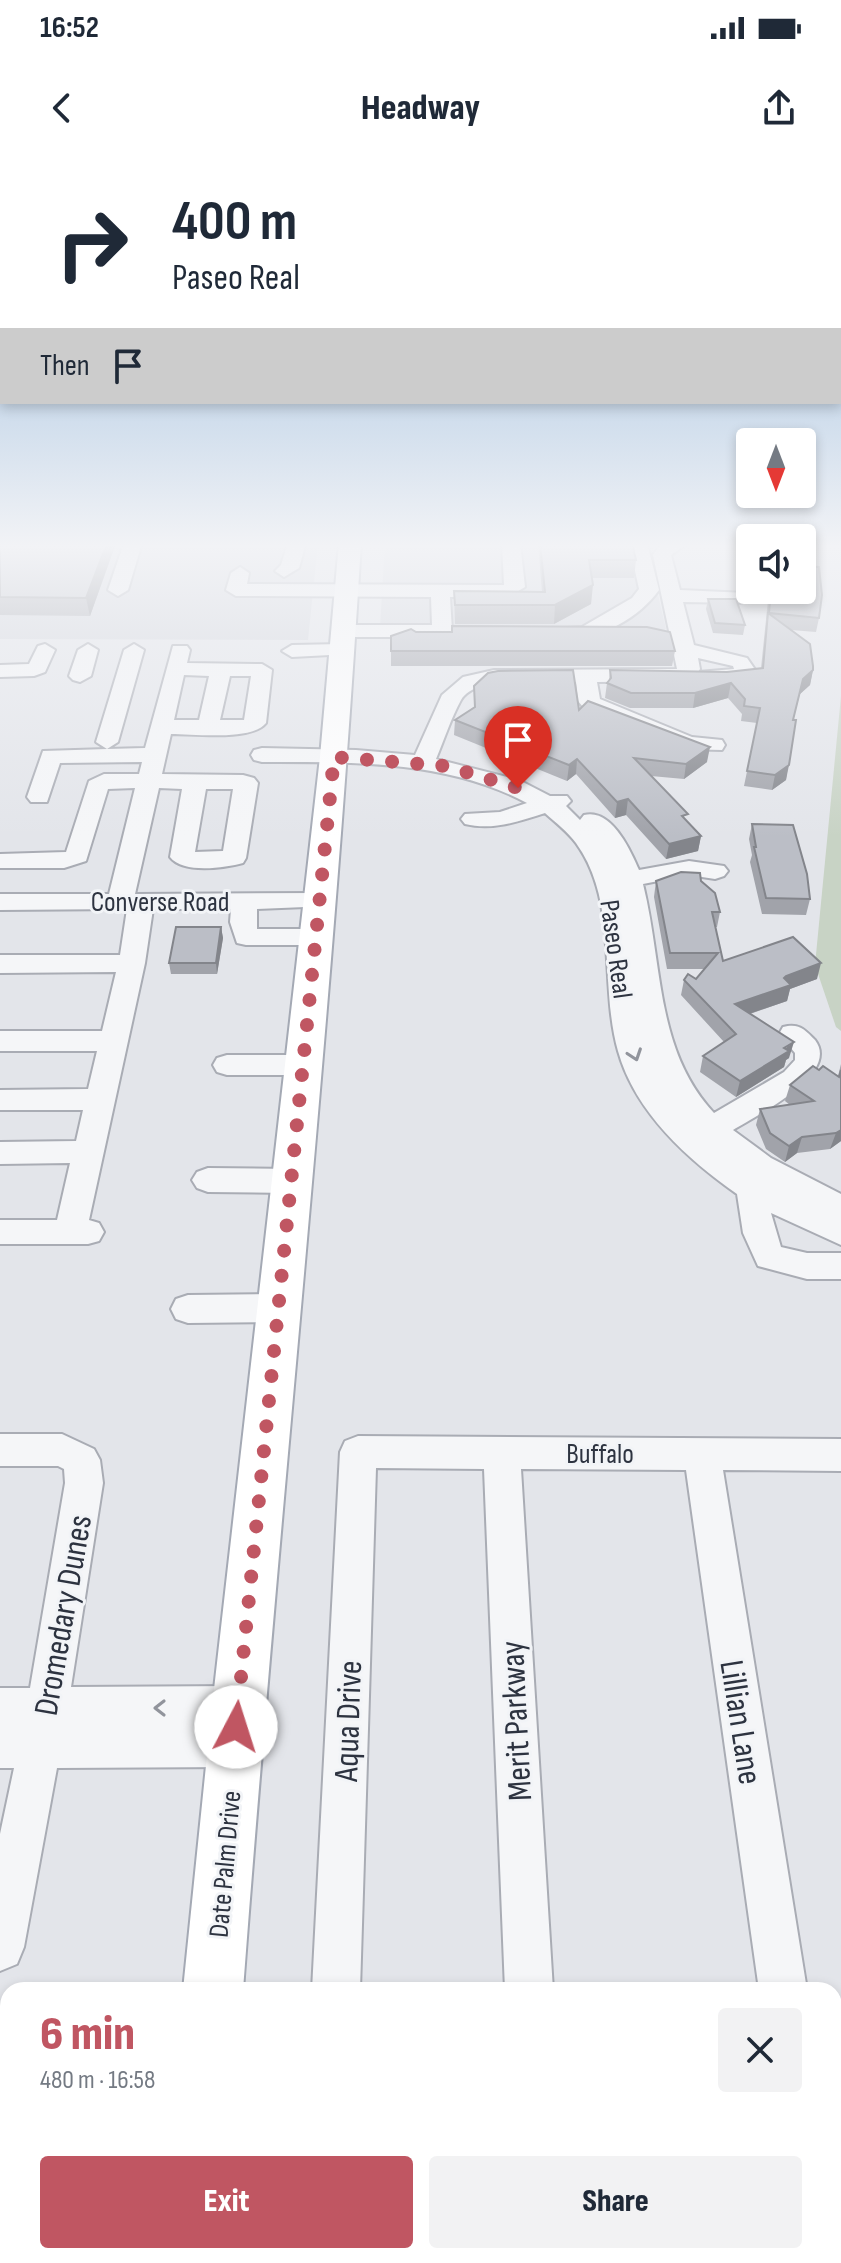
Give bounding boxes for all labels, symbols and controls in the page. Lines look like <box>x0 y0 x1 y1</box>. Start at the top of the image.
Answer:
text: 16:52 <box>40 10 99 46</box>
icon: back <box>40 86 84 130</box>
icon: share <box>757 86 801 130</box>
text: Headway <box>361 87 480 130</box>
text: 400 m <box>172 189 297 256</box>
icon: right <box>40 192 144 296</box>
text: Paseo Real <box>172 257 300 300</box>
icon: arrive <box>106 344 150 388</box>
text: Then <box>40 348 90 384</box>
north arrow <box>736 428 816 508</box>
map controls <box>736 428 816 604</box>
button: sound <box>736 524 816 604</box>
pin <box>484 706 552 788</box>
icon: arrive <box>496 718 540 762</box>
street label: Converse Road <box>91 886 229 919</box>
street label: Paseo Real <box>592 898 639 1001</box>
one-way arrow <box>625 1048 641 1062</box>
street label: Buffalo <box>566 1438 634 1471</box>
street label: Dromedary Dunes <box>26 1512 101 1719</box>
street label: Merit Parkway <box>492 1640 541 1802</box>
street label: Lillian Lane <box>710 1657 771 1787</box>
street label: Aqua Drive <box>326 1660 371 1783</box>
position arrow <box>194 1685 278 1769</box>
one-way arrow <box>153 1699 166 1717</box>
street label: Date Palm Drive <box>203 1789 248 1939</box>
text: 6 min <box>40 2006 135 2063</box>
button: close <box>718 2008 802 2092</box>
text: 480 m · 16:58 <box>40 2065 155 2096</box>
button: Exit <box>40 2156 413 2248</box>
button: Share <box>429 2156 802 2248</box>

